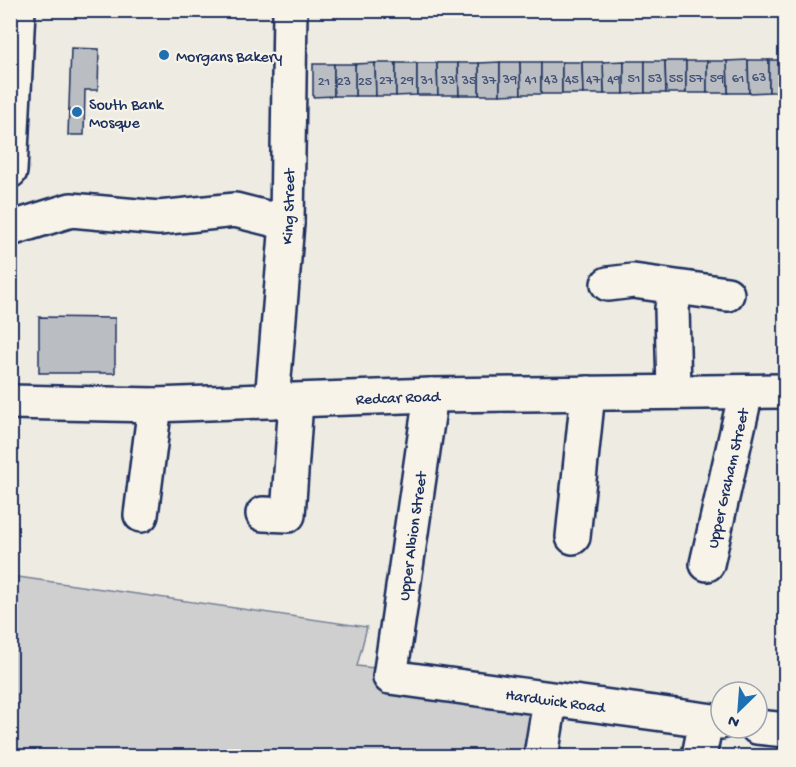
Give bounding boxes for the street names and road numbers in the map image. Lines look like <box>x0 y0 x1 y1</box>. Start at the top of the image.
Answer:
street label: King Street <box>279 167 301 245</box>
street label: Redcar Road <box>355 389 442 411</box>
street label: Upper Graham Street <box>705 406 755 551</box>
street label: Upper Albion Street <box>396 469 433 602</box>
street label: Hardwick Road <box>504 687 608 719</box>

